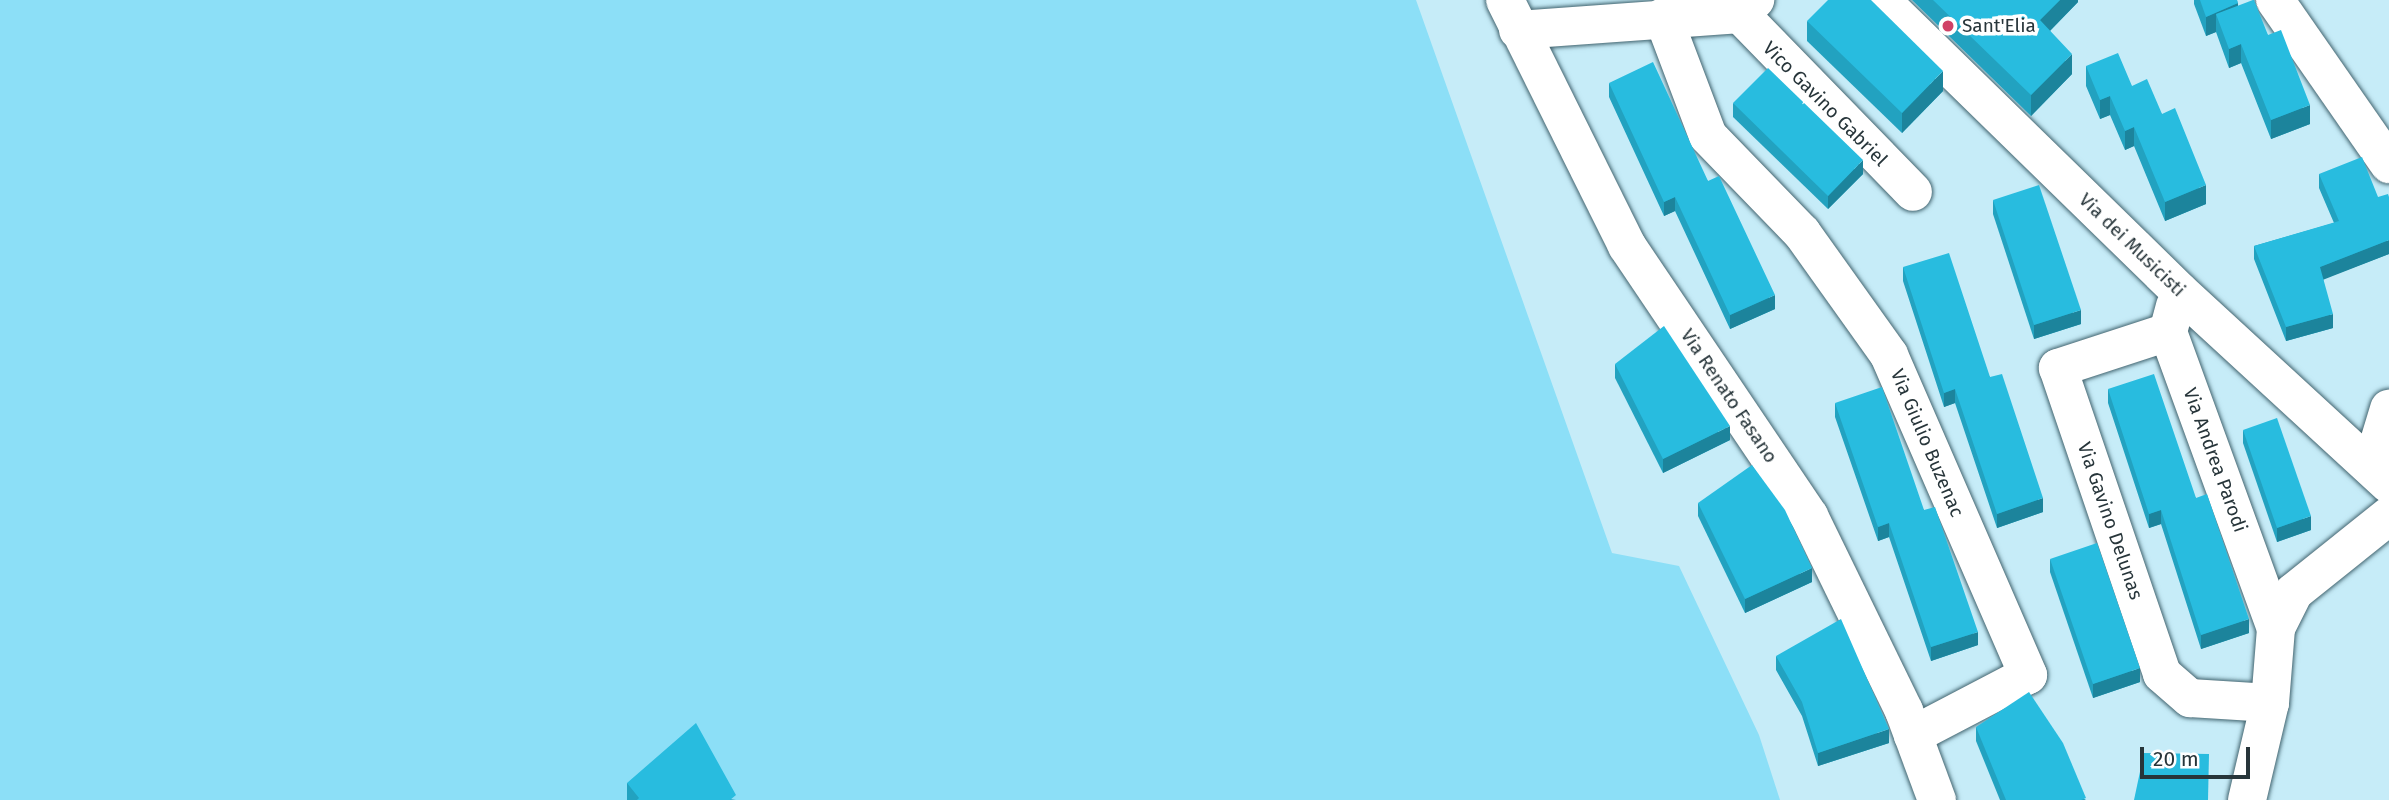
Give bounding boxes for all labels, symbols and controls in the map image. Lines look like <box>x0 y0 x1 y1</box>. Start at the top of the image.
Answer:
place label: Sant'Elia <box>1962 15 2036 37</box>
marker: Sant'Elia <box>1940 18 1956 34</box>
street label: Vico Gavino Gabriel <box>1758 37 1892 171</box>
street label: Via dei Musicisti <box>2074 189 2190 301</box>
street label: Via Renato Fasano <box>1676 325 1782 467</box>
street label: Via Giulio Buzenac <box>1886 366 1968 520</box>
street label: Via Andrea Parodi <box>2178 385 2252 535</box>
street label: Via Gavino Delunas <box>2072 439 2148 603</box>
scale bar <box>2144 734 2254 778</box>
text: 20 m <box>2153 746 2199 772</box>

